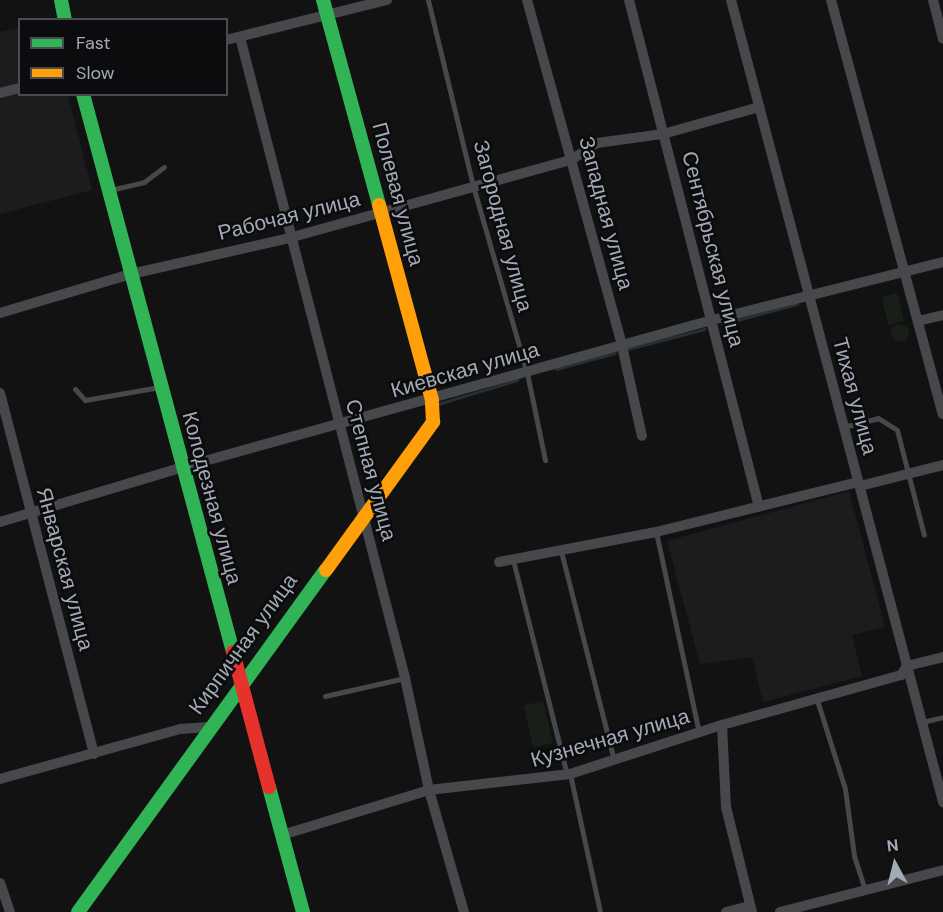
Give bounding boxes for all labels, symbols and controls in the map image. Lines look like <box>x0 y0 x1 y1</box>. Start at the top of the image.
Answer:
legend <box>18 18 228 96</box>
text: Fast <box>76 31 111 55</box>
text: Slow <box>76 61 115 85</box>
street label: Полевая улица <box>367 119 429 269</box>
street label: Западная улица <box>573 134 639 292</box>
street label: Загородная улица <box>468 138 538 314</box>
street label: Сентябрьская улица <box>677 149 749 349</box>
street label: Рабочая улица <box>215 186 363 246</box>
street label: Тихая улица <box>827 335 883 457</box>
street label: Киевская улица <box>388 337 542 403</box>
street label: Степная улица <box>340 396 402 544</box>
street label: Колодезная улица <box>177 409 247 587</box>
street label: Январская улица <box>31 485 99 653</box>
street label: Кирпичная улица <box>184 569 302 719</box>
street label: Кузнечная улица <box>528 703 692 773</box>
north arrow <box>865 834 925 894</box>
text: N <box>886 835 900 857</box>

